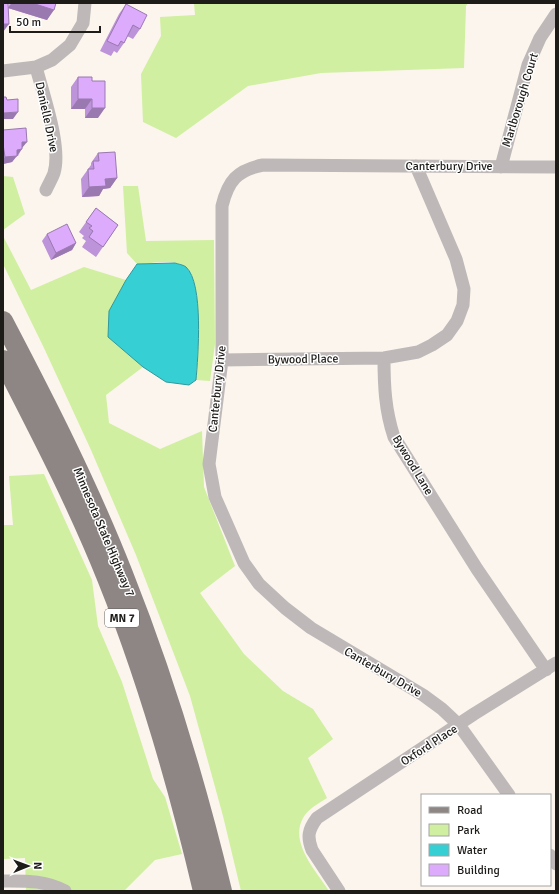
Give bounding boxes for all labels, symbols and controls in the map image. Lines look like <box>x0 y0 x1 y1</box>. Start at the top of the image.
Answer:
scale bar <box>10 8 100 34</box>
text: 50 m <box>16 15 41 30</box>
street label: Marlborough Court <box>499 51 542 149</box>
street label: Danielle Drive <box>32 80 61 154</box>
street label: Canterbury Drive <box>405 159 493 174</box>
street label: Canterbury Drive <box>205 345 230 433</box>
street label: Bywood Place <box>268 351 338 368</box>
street label: Bywood Lane <box>389 432 436 498</box>
street label: Minnesota State Highway 7 <box>69 465 138 599</box>
road number: MN 7 <box>105 609 139 627</box>
street label: Canterbury Drive <box>341 644 424 701</box>
street label: Oxford Place <box>398 721 461 769</box>
legend <box>421 794 551 886</box>
text: Road <box>457 803 483 818</box>
text: Park <box>457 823 480 838</box>
text: Water <box>457 843 488 858</box>
north arrow <box>8 846 48 886</box>
text: N <box>31 862 44 870</box>
text: Building <box>457 863 500 878</box>

